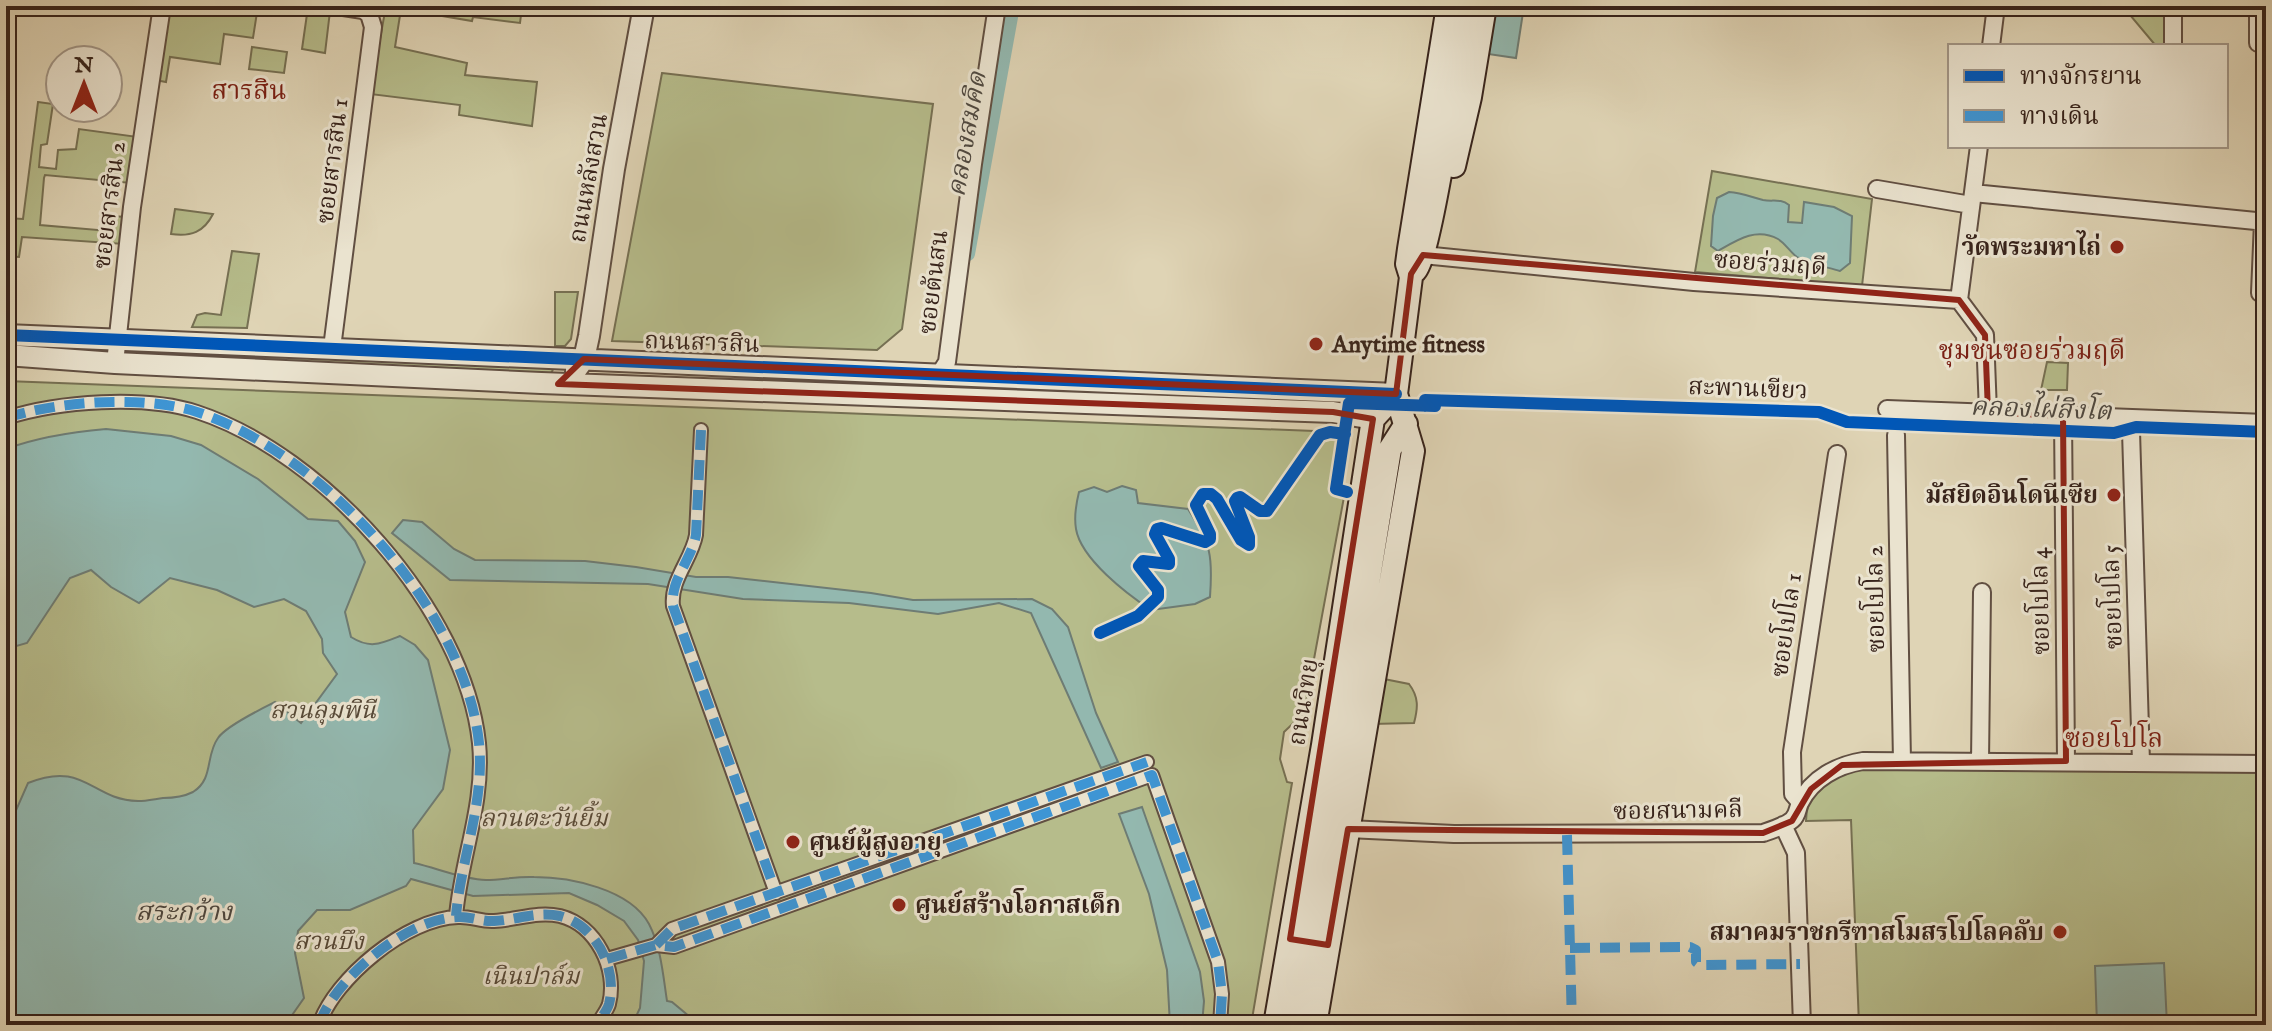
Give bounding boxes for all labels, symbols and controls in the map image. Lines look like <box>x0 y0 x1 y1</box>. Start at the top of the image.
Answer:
north arrow <box>44 44 124 124</box>
legend <box>1948 44 2228 148</box>
text: N <box>73 52 94 80</box>
text: ทางจักรยาน <box>2020 62 2142 93</box>
water label: คลองสมคิด <box>940 68 995 199</box>
district label: สารสิน <box>212 75 286 108</box>
street label: ซอยสารสิน 1 <box>310 97 357 226</box>
text: ทางเดิน <box>2020 102 2099 133</box>
street label: ถนนหลังสวน <box>563 111 616 245</box>
street label: ซอยสารสิน 2 <box>87 140 134 271</box>
street label: ซอยต้นสน <box>913 228 956 336</box>
place label: วัดพระมหาไถ่ <box>1961 230 2101 264</box>
marker: วัดพระมหาไถ่ <box>2108 238 2126 256</box>
street label: ซอยร่วมฤดี <box>1712 245 1827 284</box>
street label: ถนนสารสิน <box>644 326 760 361</box>
place label: Anytime fitness <box>1331 330 1485 361</box>
marker: Anytime fitness <box>1307 335 1325 353</box>
district label: ชุมชนซอยร่วมฤดี <box>1939 335 2125 368</box>
street label: สะพานเขียว <box>1688 372 1808 407</box>
water label: คลองไผ่สิงโต <box>1970 388 2113 428</box>
place label: มัสยิดอินโดนีเซีย <box>1925 478 2098 512</box>
marker: มัสยิดอินโดนีเซีย <box>2105 486 2123 504</box>
street label: ซอยโปโล 5 <box>2092 544 2131 650</box>
street label: ซอยโปโล 2 <box>1856 545 1893 653</box>
street label: ซอยโปโล 4 <box>2021 547 2058 655</box>
street label: ซอยโปโล 1 <box>1761 571 1810 679</box>
street label: ถนนวิทยุ <box>1282 656 1327 748</box>
park label: สวนลุมพินี <box>270 696 378 727</box>
district label: ซอยโปโล <box>2065 720 2163 756</box>
street label: ซอยสนามคลี <box>1613 795 1743 828</box>
park label: ลานตะวันยิ้ม <box>480 800 609 835</box>
place label: ศูนย์ผู้สูงอายุ <box>809 827 942 859</box>
marker: ศูนย์ผู้สูงอายุ <box>784 833 802 851</box>
place label: ศูนย์สร้างโอกาสเด็ก <box>915 888 1121 922</box>
water label: สระกว้าง <box>136 896 233 929</box>
marker: ศูนย์สร้างโอกาสเด็ก <box>890 896 908 914</box>
place label: สมาคมราชกรีฑาสโมสรโปโลคลับ <box>1709 915 2044 949</box>
marker: สมาคมราชกรีฑาสโมสรโปโลคลับ <box>2051 923 2069 941</box>
park label: สวนบึง <box>294 927 365 958</box>
park label: เนินปาล์ม <box>482 962 581 993</box>

